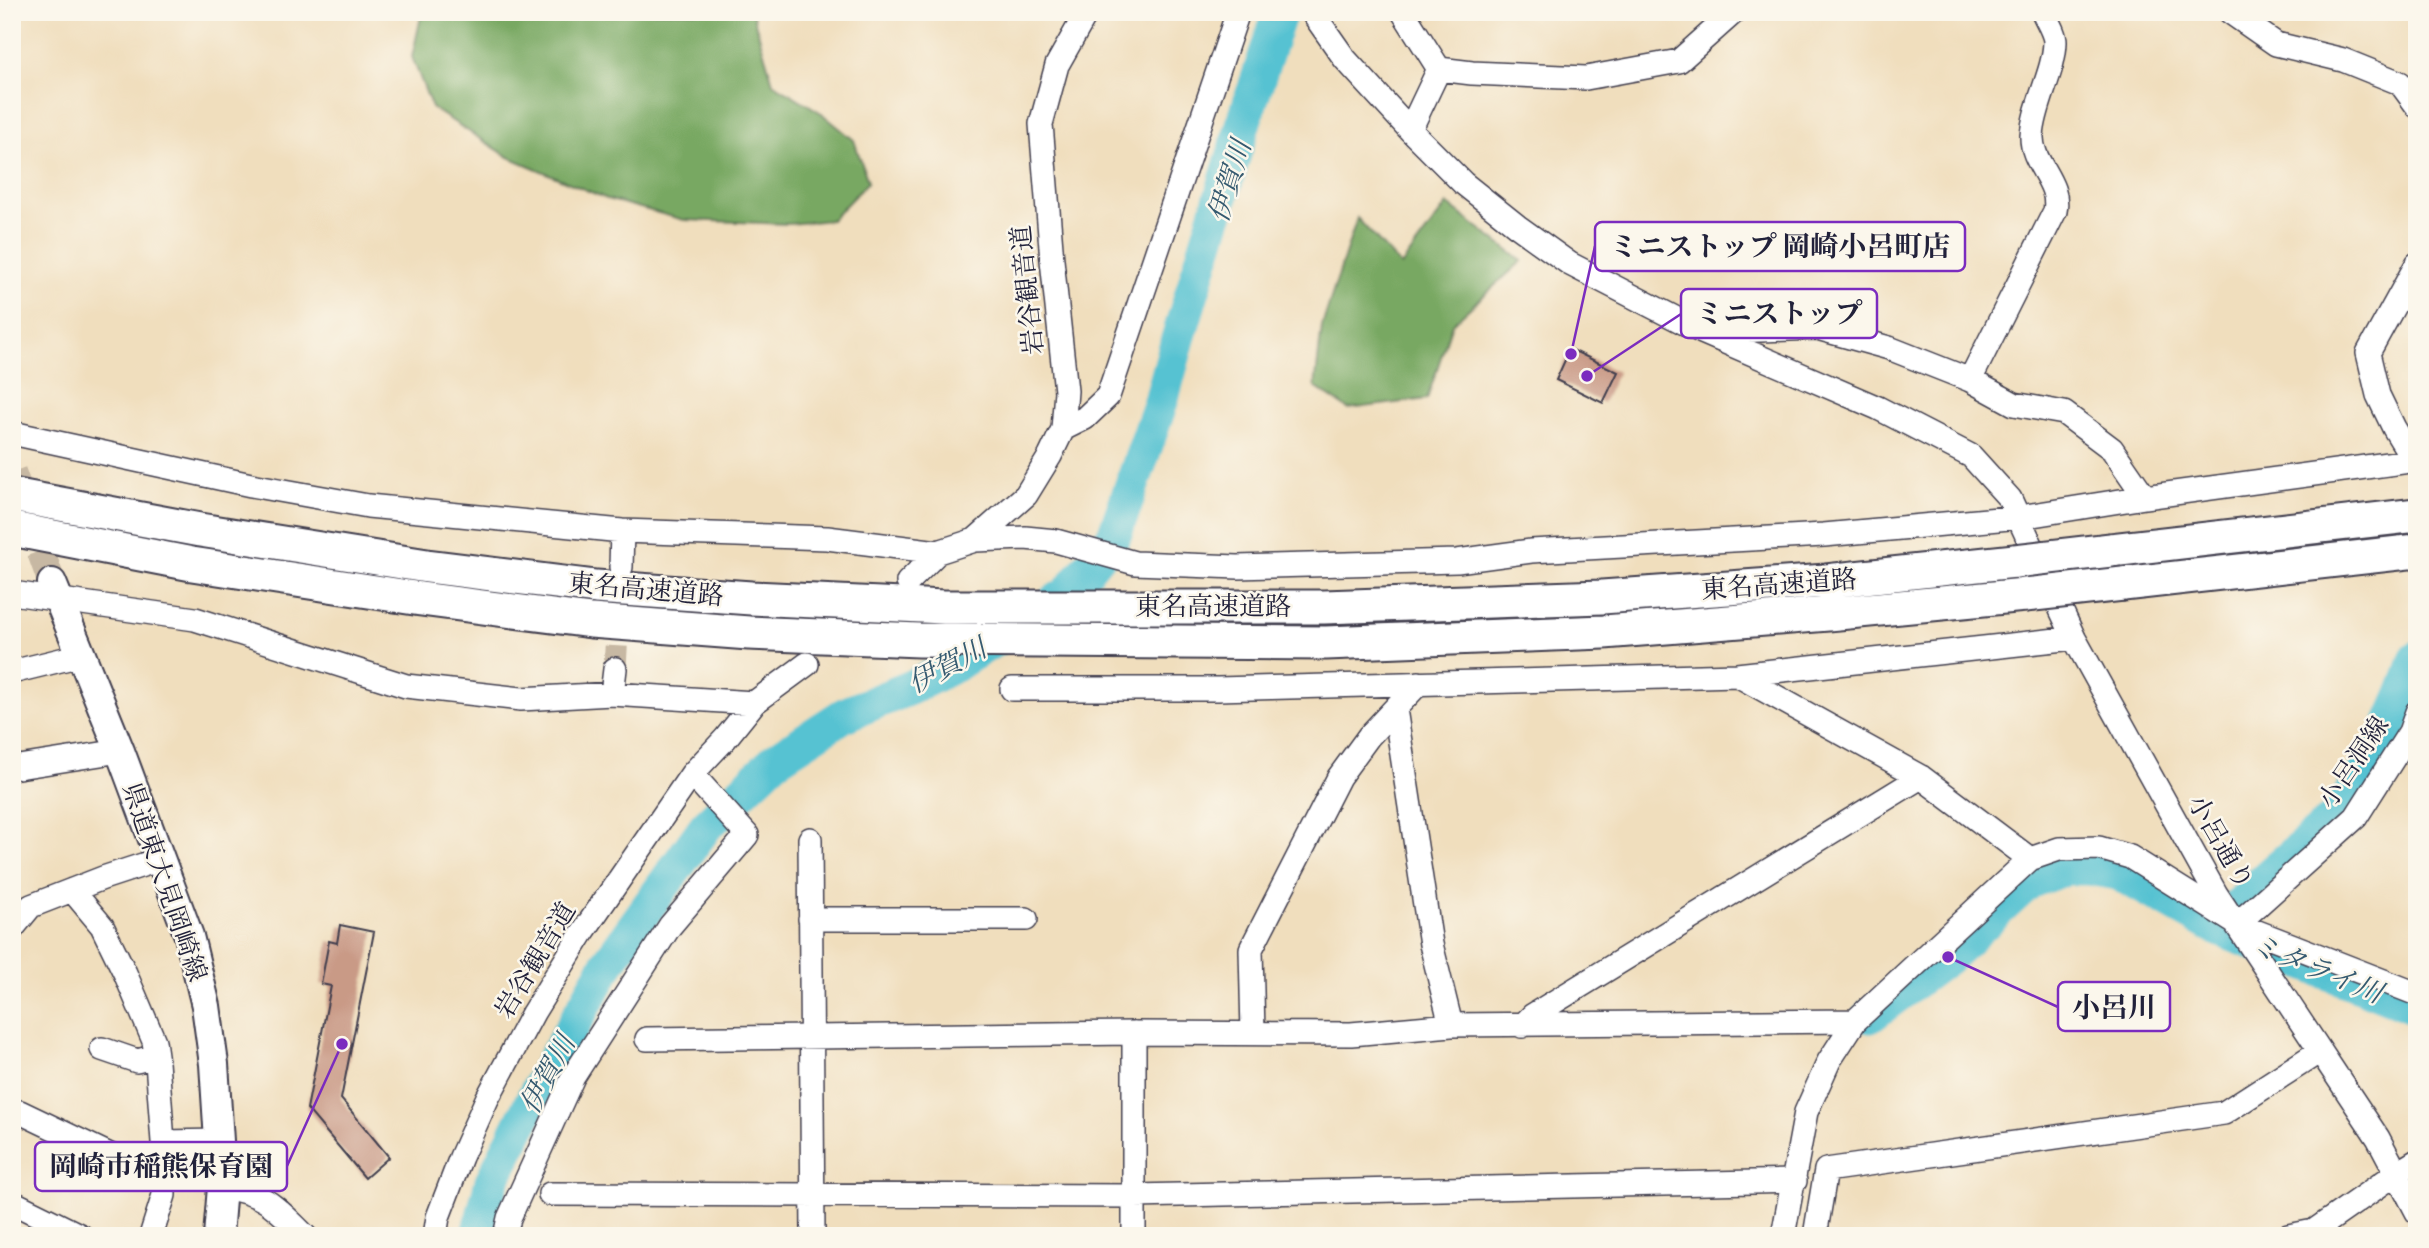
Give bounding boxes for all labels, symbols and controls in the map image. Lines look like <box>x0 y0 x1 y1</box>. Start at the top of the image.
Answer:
water label: 伊賀川 <box>1200 133 1263 228</box>
callout: ミニストップ 岡崎小呂町店 <box>1595 222 1965 271</box>
street label: 岩谷観音道 <box>1004 223 1054 356</box>
text: ミニストップ 岡崎小呂町店 <box>1610 229 1950 268</box>
callout: ミニストップ <box>1681 289 1877 338</box>
text: ミニストップ <box>1695 296 1863 335</box>
street label: 東名高速道路 <box>1700 563 1858 609</box>
street label: 東名高速道路 <box>567 566 725 616</box>
street label: 東名高速道路 <box>1135 590 1291 626</box>
water label: 伊賀川 <box>902 629 997 704</box>
street label: 小呂洞線 <box>2311 710 2399 816</box>
street label: 県道東大見岡崎線 <box>112 778 214 987</box>
street label: 小呂通り <box>2178 789 2261 897</box>
street label: 岩谷観音道 <box>488 896 586 1026</box>
water label: ミタライ川 <box>2244 926 2391 1016</box>
callout: 小呂川 <box>2058 982 2170 1031</box>
text: 小呂川 <box>2072 990 2156 1029</box>
water label: 伊賀川 <box>512 1026 588 1121</box>
callout: 岡崎市稲熊保育園 <box>35 1142 287 1191</box>
text: 岡崎市稲熊保育園 <box>49 1149 273 1188</box>

